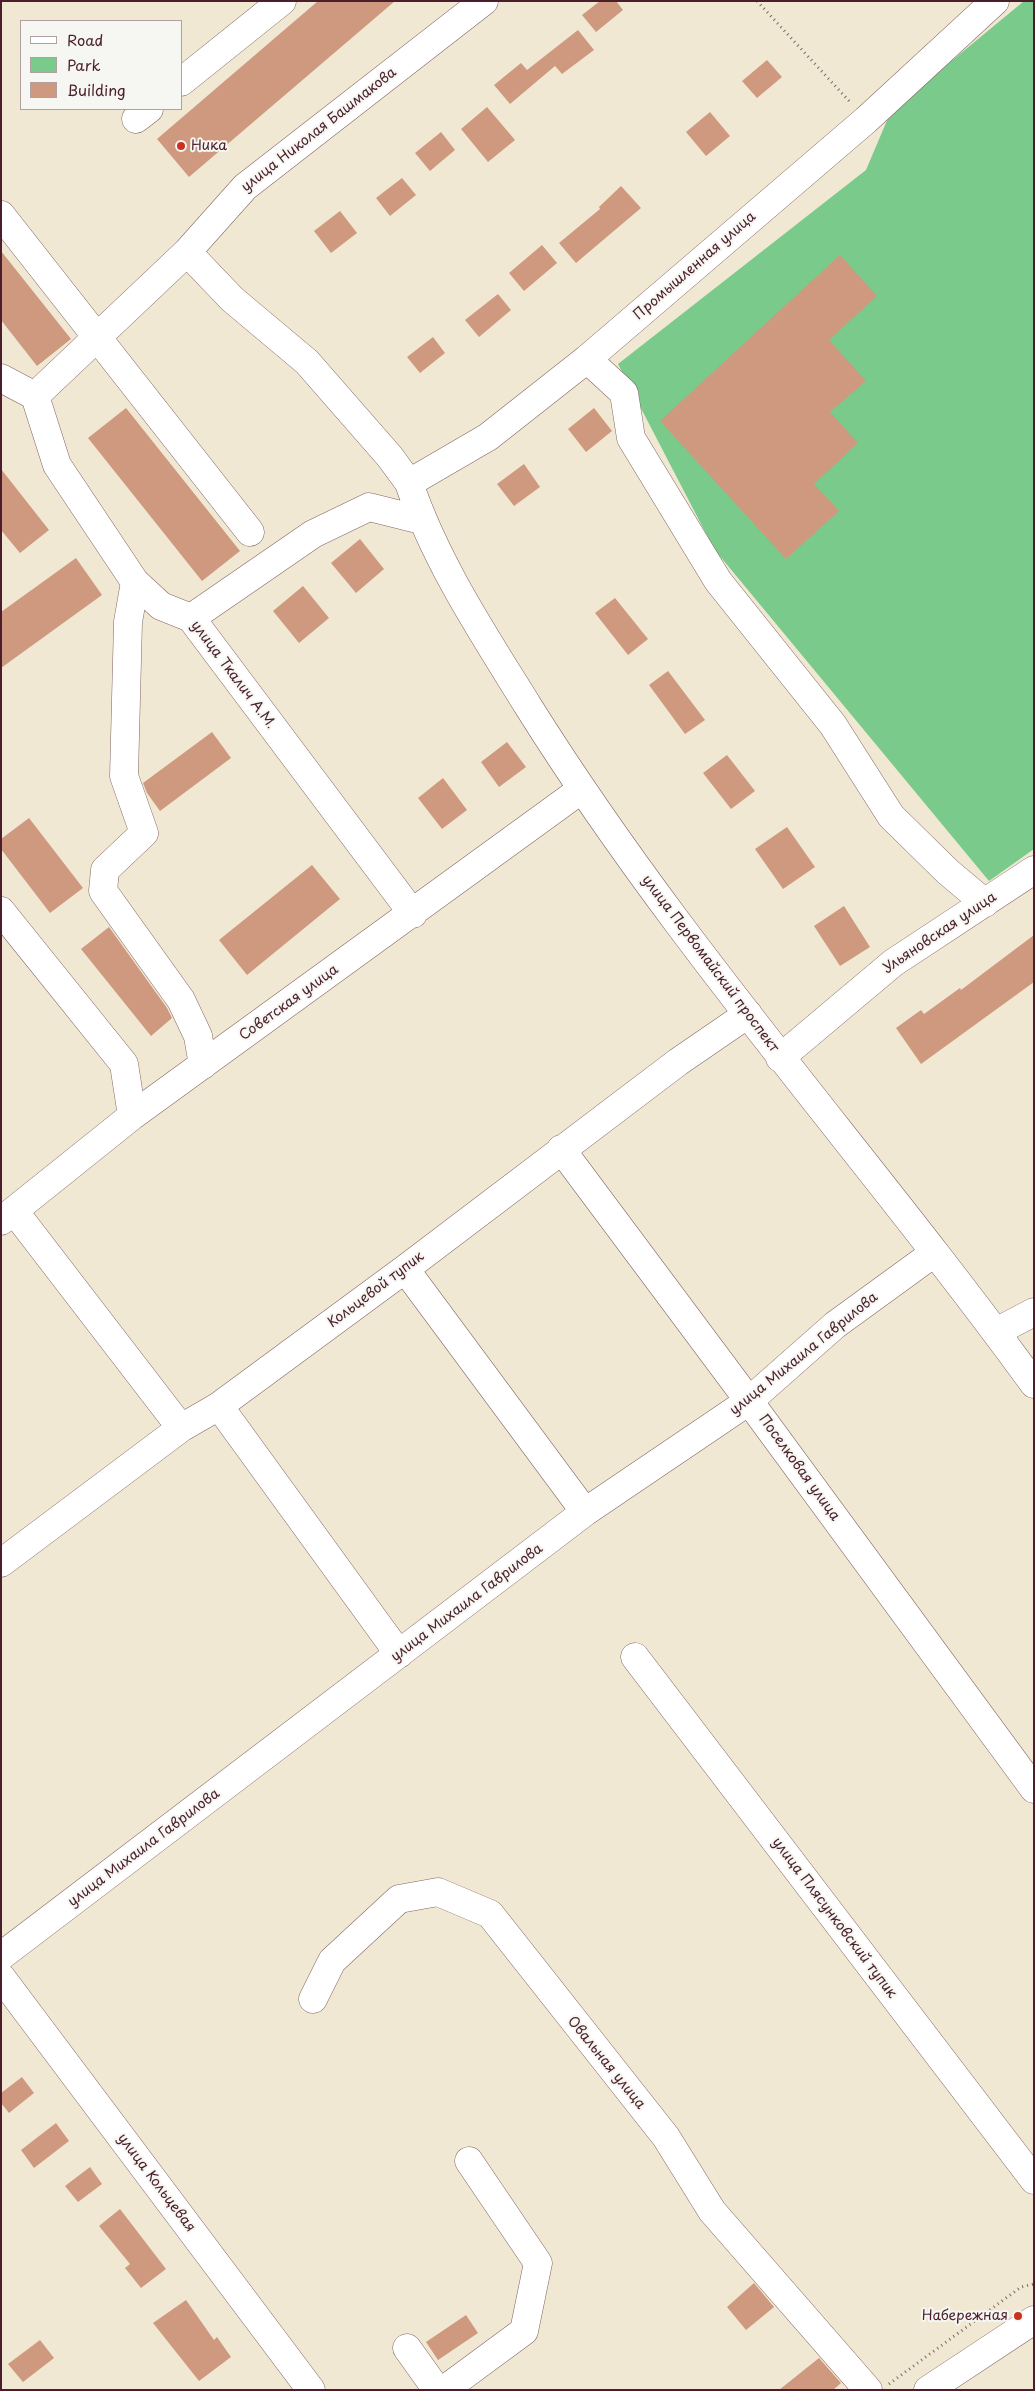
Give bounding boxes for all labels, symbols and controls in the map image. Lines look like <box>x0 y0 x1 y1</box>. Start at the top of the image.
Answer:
legend <box>20 20 182 110</box>
text: Road <box>67 28 103 51</box>
text: Park <box>67 53 101 76</box>
street label: улица Николая Башмакова <box>238 64 400 196</box>
text: Building <box>67 78 126 101</box>
place label: Ника <box>191 138 227 154</box>
marker: Ника <box>175 140 187 152</box>
street label: Промышленная улица <box>631 208 759 324</box>
street label: улица Ткалич А.М. <box>187 618 279 732</box>
street label: улица Первомайский проспект <box>638 872 782 1056</box>
street label: Ульяновская улица <box>880 889 1000 977</box>
street label: Советская улица <box>236 961 342 1045</box>
street label: Кольцевой тупик <box>325 1248 427 1332</box>
street label: улица Михаила Гаврилова <box>727 1289 881 1419</box>
street label: Поселковая улица <box>755 1412 843 1524</box>
street label: улица Михаила Гаврилова <box>388 1540 546 1666</box>
street label: улица Михаила Гаврилова <box>65 1785 223 1911</box>
street label: улица Плясунковский тупик <box>768 1834 900 2002</box>
street label: Овальная улица <box>563 2013 649 2113</box>
street label: улица Кольцевая <box>114 2130 198 2236</box>
place label: Набережная <box>922 2308 1008 2324</box>
marker: Набережная <box>1012 2310 1024 2322</box>

